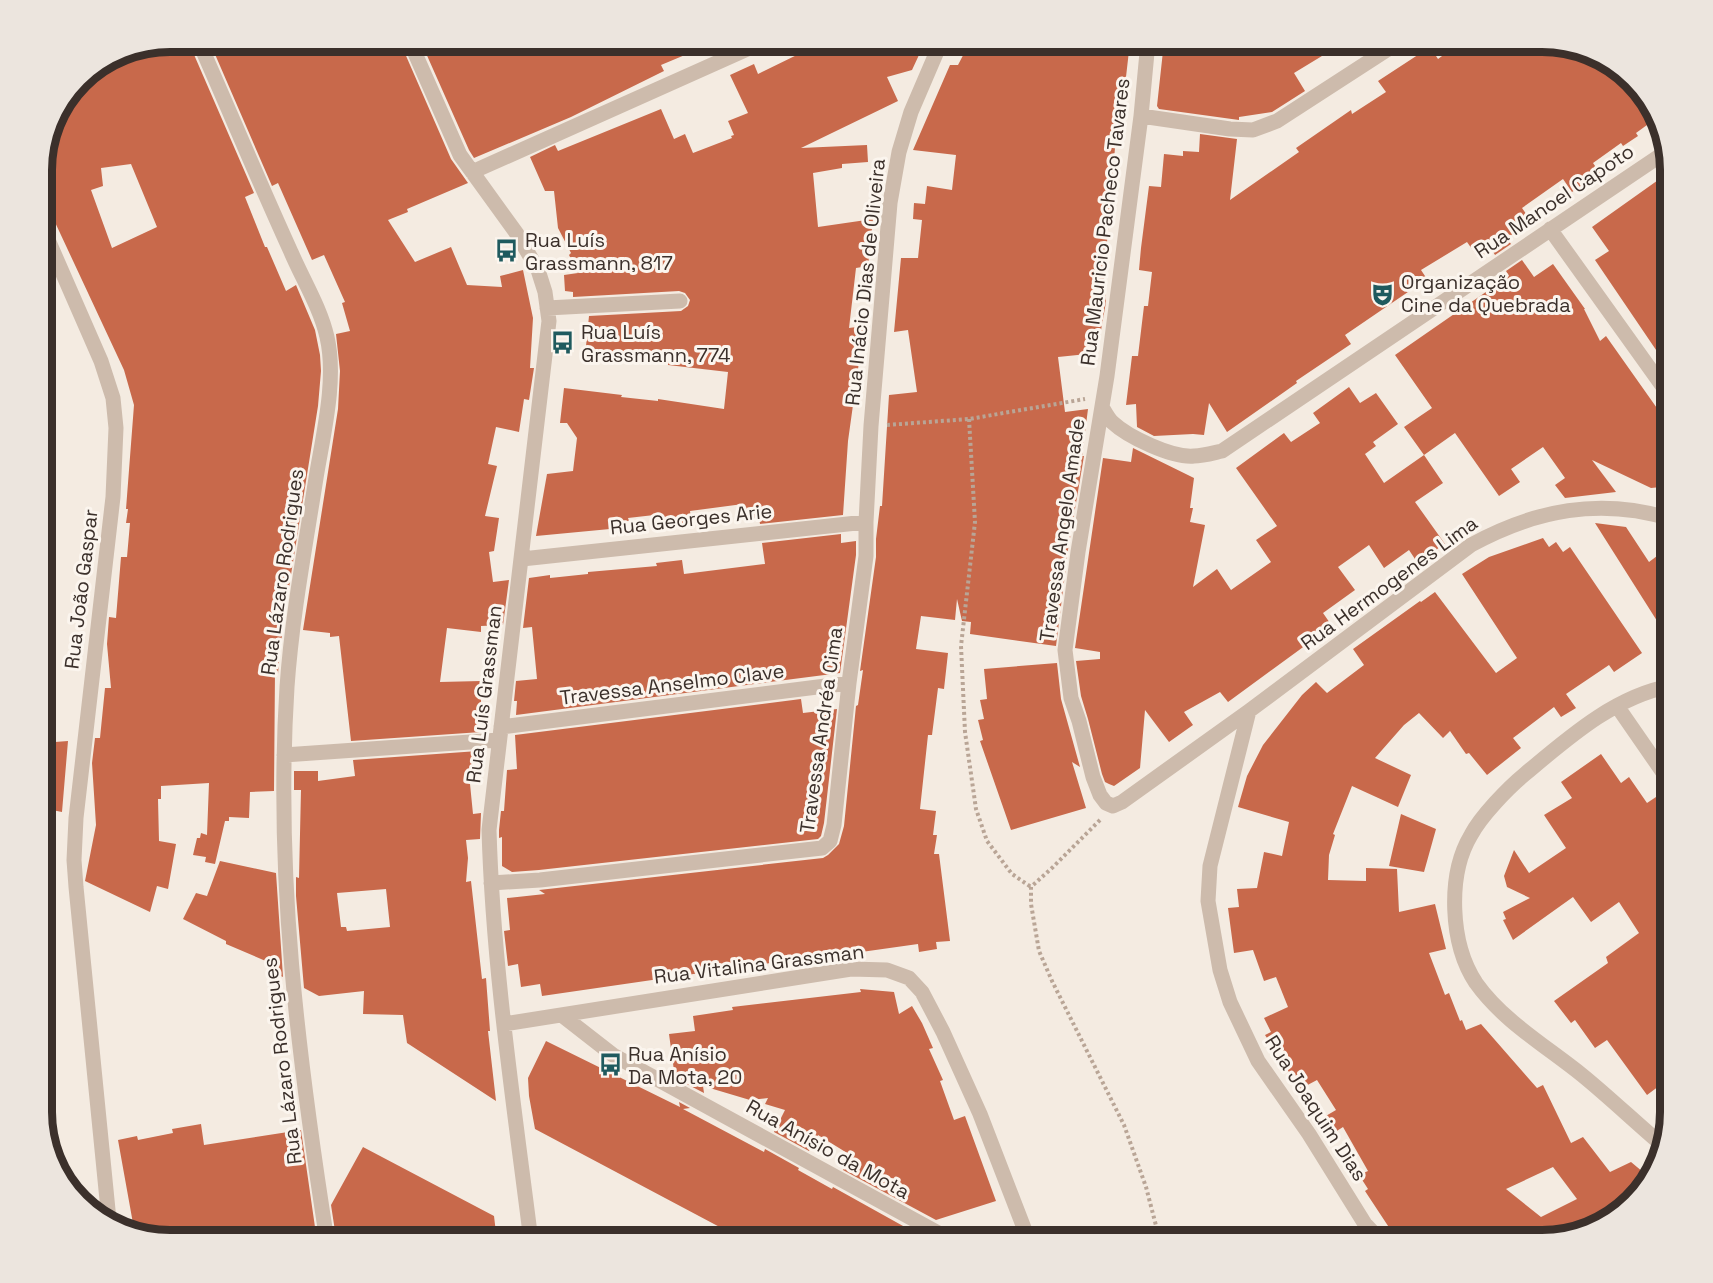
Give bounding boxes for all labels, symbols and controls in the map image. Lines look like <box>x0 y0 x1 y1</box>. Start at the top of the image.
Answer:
street label: Rua Mauricio Pacheco Tavares <box>1074 77 1136 367</box>
street label: Rua Manoel Capoto <box>1469 138 1639 264</box>
street label: Rua Inácio Dias de Oliveira <box>839 157 891 407</box>
place label: Rua Luís Grassmann, 817 <box>525 227 673 276</box>
bus stop icon: Rua Luís Grassmann, 817 <box>494 238 520 264</box>
place label: Organização Cine da Quebrada <box>1401 269 1571 318</box>
theatre icon: Organização Cine da Quebrada <box>1370 281 1396 307</box>
place label: Rua Luís Grassmann, 774 <box>581 319 731 368</box>
bus stop icon: Rua Luís Grassmann, 774 <box>550 330 576 356</box>
street label: Travessa Angelo Amade <box>1033 417 1091 643</box>
street label: Rua Lázaro Rodrigues <box>255 467 309 677</box>
street label: Rua Georges Arie <box>609 498 773 540</box>
street label: Rua João Gaspar <box>58 508 104 670</box>
street label: Rua Hermogenes Lima <box>1295 510 1483 656</box>
street label: Rua Luís Grassman <box>460 604 508 784</box>
street label: Travessa Andréa Cima <box>794 625 848 835</box>
street label: Travessa Anselmo Clave <box>558 657 786 711</box>
street label: Rua Vitalina Grassman <box>652 938 866 990</box>
street label: Rua Lázaro Rodrigues <box>256 956 308 1166</box>
street label: Rua Joaquim Dias <box>1259 1030 1373 1186</box>
place label: Rua Anísio Da Mota, 20 <box>628 1041 742 1090</box>
bus stop icon: Rua Anísio Da Mota, 20 <box>597 1052 623 1078</box>
street label: Rua Anísio da Mota <box>742 1093 914 1205</box>

